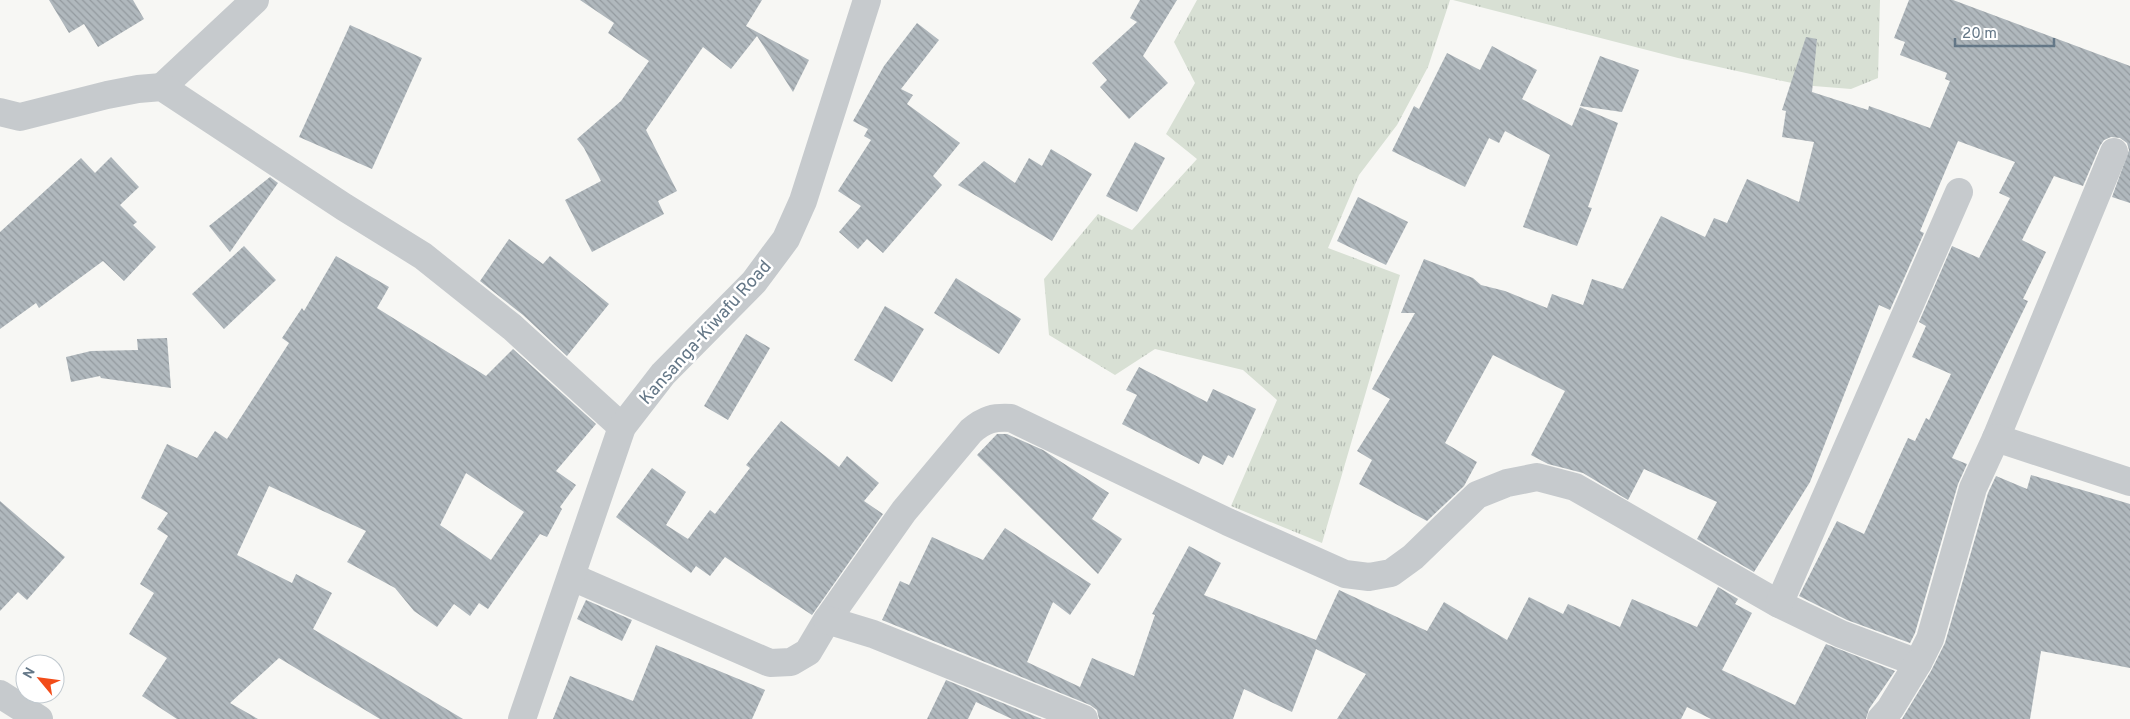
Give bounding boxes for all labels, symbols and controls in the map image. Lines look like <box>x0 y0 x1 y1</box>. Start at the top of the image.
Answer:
scale bar <box>1955 15 2054 47</box>
text: 20 m <box>1962 25 1997 44</box>
street label: Kansanga-Kiwafu Road <box>635 256 777 410</box>
north arrow <box>15 654 65 704</box>
text: N <box>20 665 40 682</box>

